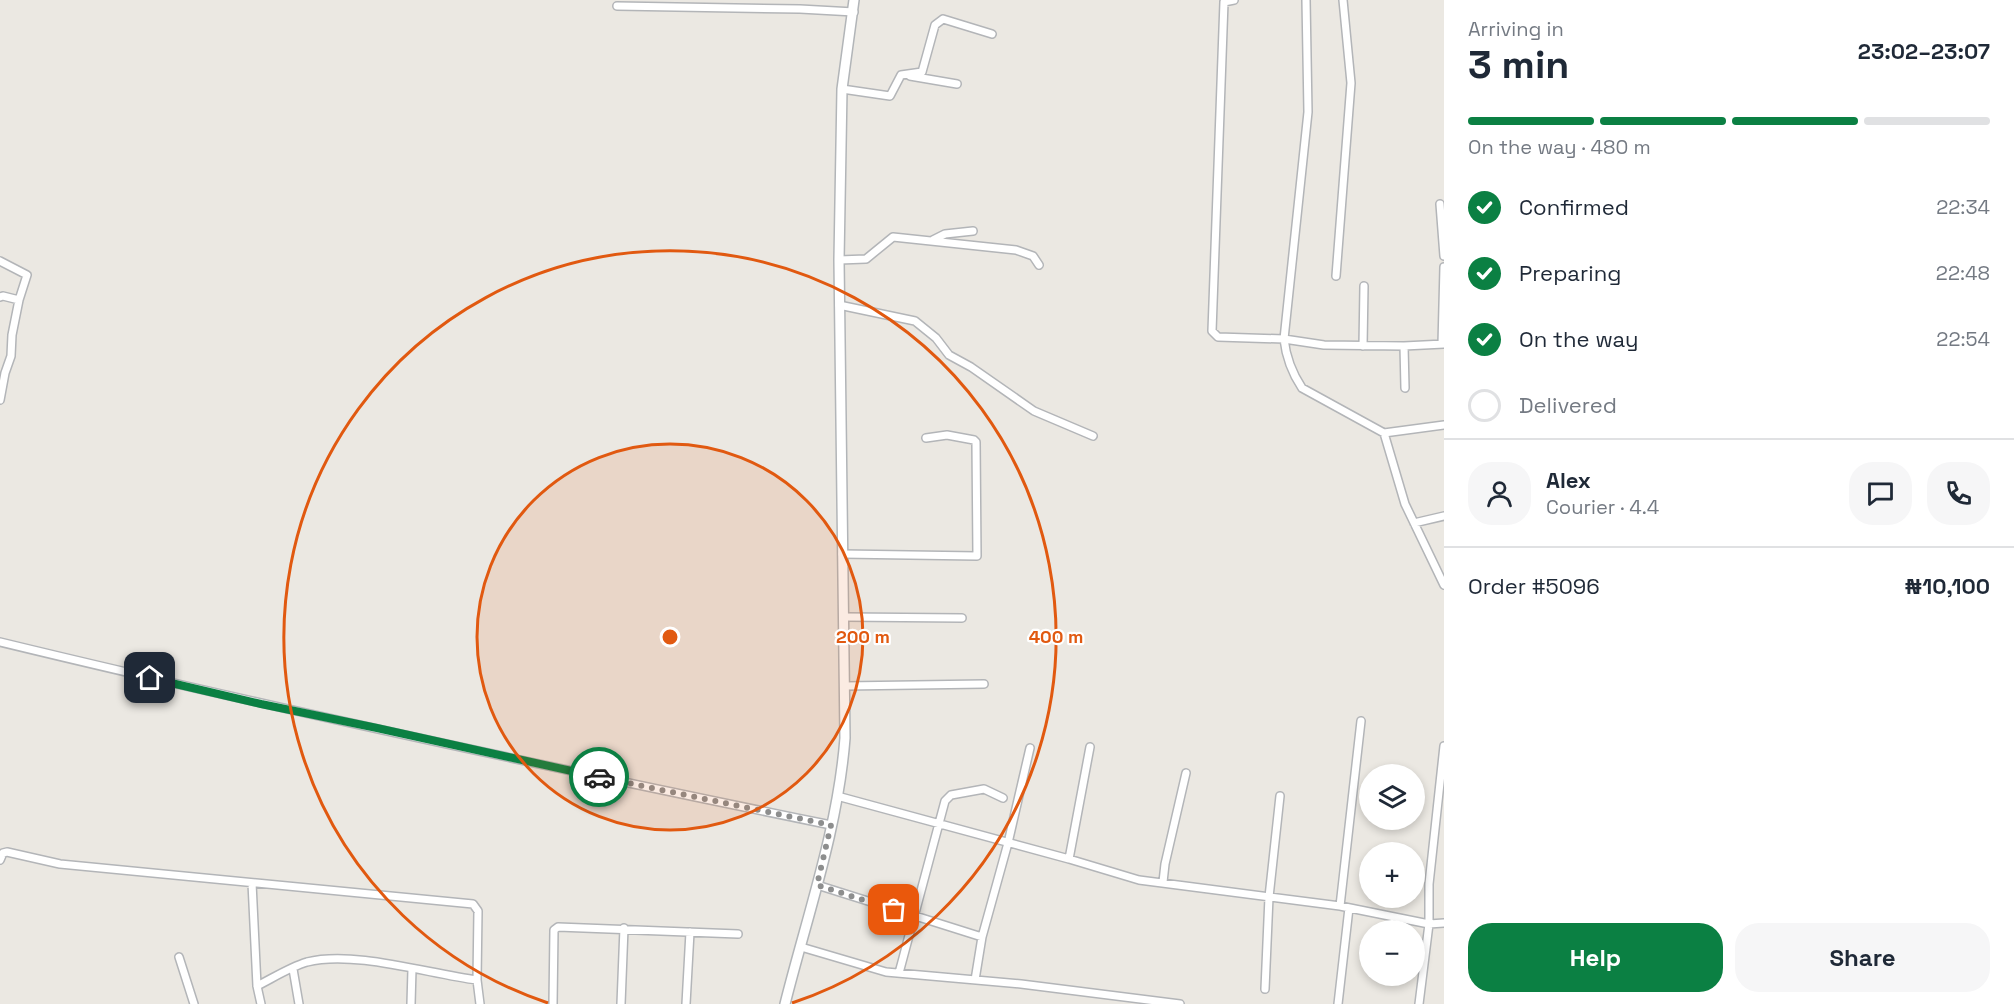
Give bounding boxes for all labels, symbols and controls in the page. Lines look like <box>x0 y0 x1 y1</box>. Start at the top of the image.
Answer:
text: Arriving in <box>1468 16 1564 42</box>
text: 23:02–23:07 <box>1858 37 1990 65</box>
text: 3 min <box>1468 40 1569 89</box>
text: On the way · 480 m <box>1468 134 1651 160</box>
icon: check <box>1468 191 1501 224</box>
text: Confirmed <box>1519 193 1629 221</box>
text: 22:34 <box>1936 194 1990 220</box>
icon: check <box>1468 257 1501 290</box>
text: Preparing <box>1519 259 1621 287</box>
text: 22:48 <box>1936 260 1990 286</box>
icon: check <box>1468 323 1501 356</box>
text: On the way <box>1519 325 1638 353</box>
text: 22:54 <box>1936 326 1990 352</box>
text: Delivered <box>1519 391 1617 419</box>
button: person <box>1468 462 1531 525</box>
button: chat <box>1849 462 1912 525</box>
button: phone <box>1927 462 1990 525</box>
text: Alex <box>1546 466 1591 494</box>
text: Courier · 4.4 <box>1546 494 1659 520</box>
text: Order #5096 <box>1468 572 1600 600</box>
text: ₦10,100 <box>1905 572 1990 600</box>
text: 200 m <box>836 625 890 648</box>
text: 400 m <box>1029 625 1083 648</box>
centre of rings <box>660 627 680 647</box>
pin <box>124 652 175 703</box>
icon: home <box>133 661 166 694</box>
courier <box>569 747 629 807</box>
icon: car <box>583 761 616 794</box>
map controls <box>1359 764 1425 986</box>
button: layers <box>1359 764 1425 830</box>
button: + <box>1359 842 1425 908</box>
pin <box>868 884 919 935</box>
icon: bag <box>877 893 910 926</box>
button: − <box>1359 920 1425 986</box>
button: Help <box>1468 923 1723 992</box>
button: Share <box>1735 923 1990 992</box>

